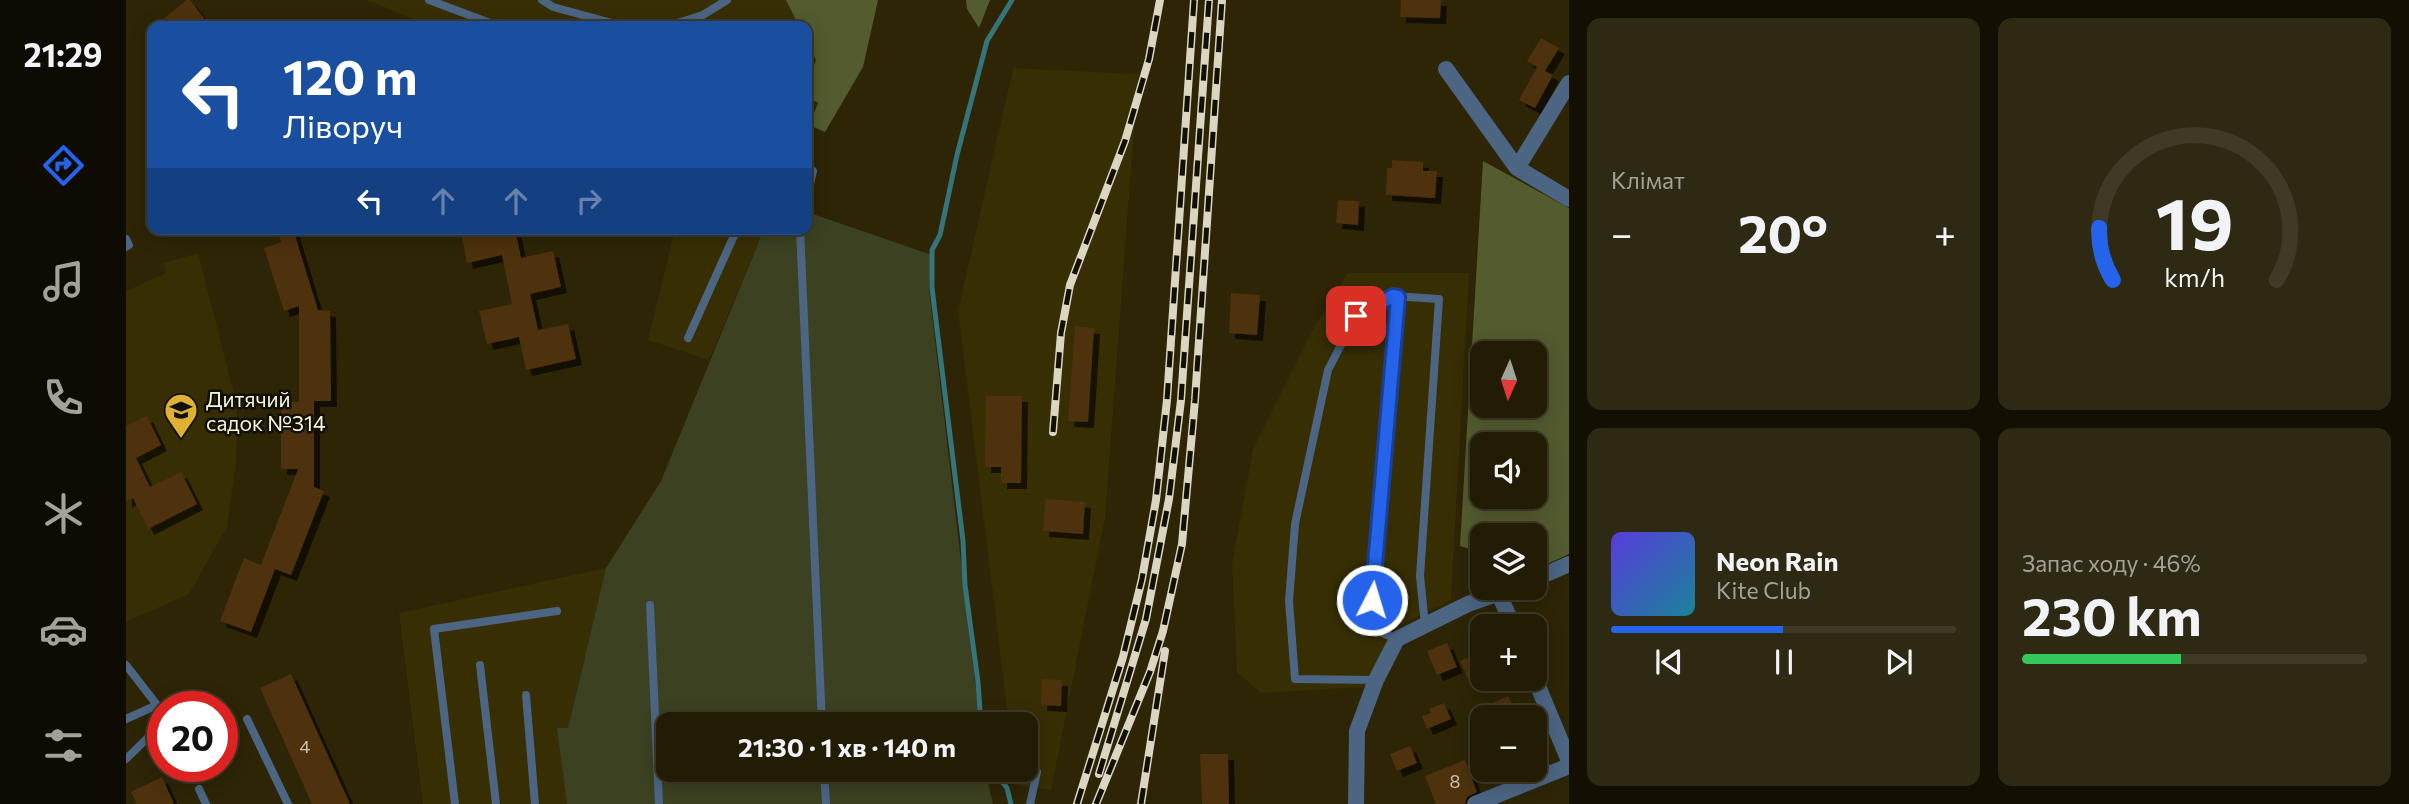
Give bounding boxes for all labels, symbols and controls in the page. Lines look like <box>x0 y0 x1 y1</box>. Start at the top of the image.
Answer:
text: 21:29 <box>24 34 102 74</box>
text: 120 m <box>283 45 417 105</box>
icon: left <box>168 49 259 140</box>
text: Ліворуч <box>283 105 403 145</box>
icon: directions <box>39 141 88 190</box>
text: Клімат <box>1611 166 1685 194</box>
text: 19 <box>2156 176 2233 265</box>
icon: left <box>351 182 389 220</box>
icon: ahead <box>424 182 462 220</box>
icon: ahead <box>497 182 535 220</box>
icon: right <box>570 182 608 220</box>
text: 20° <box>1738 200 1828 264</box>
text: − <box>1611 209 1633 256</box>
text: + <box>1934 209 1956 256</box>
icon: music <box>39 257 88 306</box>
text: km/h <box>2164 262 2225 292</box>
pin <box>1326 286 1386 346</box>
icon: arrive <box>1337 297 1375 335</box>
north arrow <box>1470 341 1547 418</box>
map controls <box>1470 341 1547 782</box>
icon: phone <box>39 373 88 422</box>
place label: Дитячий садок №314 <box>206 386 326 435</box>
school or university icon: Дитячий садок №314 <box>162 391 200 440</box>
button: sound <box>1470 432 1547 509</box>
icon: climate <box>39 489 88 538</box>
button: layers <box>1470 523 1547 600</box>
text: Neon Rain <box>1716 545 1839 576</box>
text: Запас ходу · 46% <box>2022 549 2201 577</box>
position arrow <box>1335 563 1409 637</box>
text: Kite Club <box>1716 576 1811 604</box>
text: 230 km <box>2022 583 2202 647</box>
icon: car <box>39 605 88 654</box>
button: + <box>1470 614 1547 691</box>
icon: previous <box>1650 643 1688 681</box>
icon: pause <box>1765 643 1803 681</box>
icon: next <box>1880 643 1918 681</box>
speed limit sign: 20 <box>147 691 238 782</box>
button: − <box>1470 705 1547 782</box>
icon: filters <box>39 721 88 770</box>
text: 21:30 · 1 хв · 140 m <box>738 731 956 762</box>
house number: 4 <box>300 735 311 757</box>
house number: 8 <box>1450 770 1461 792</box>

